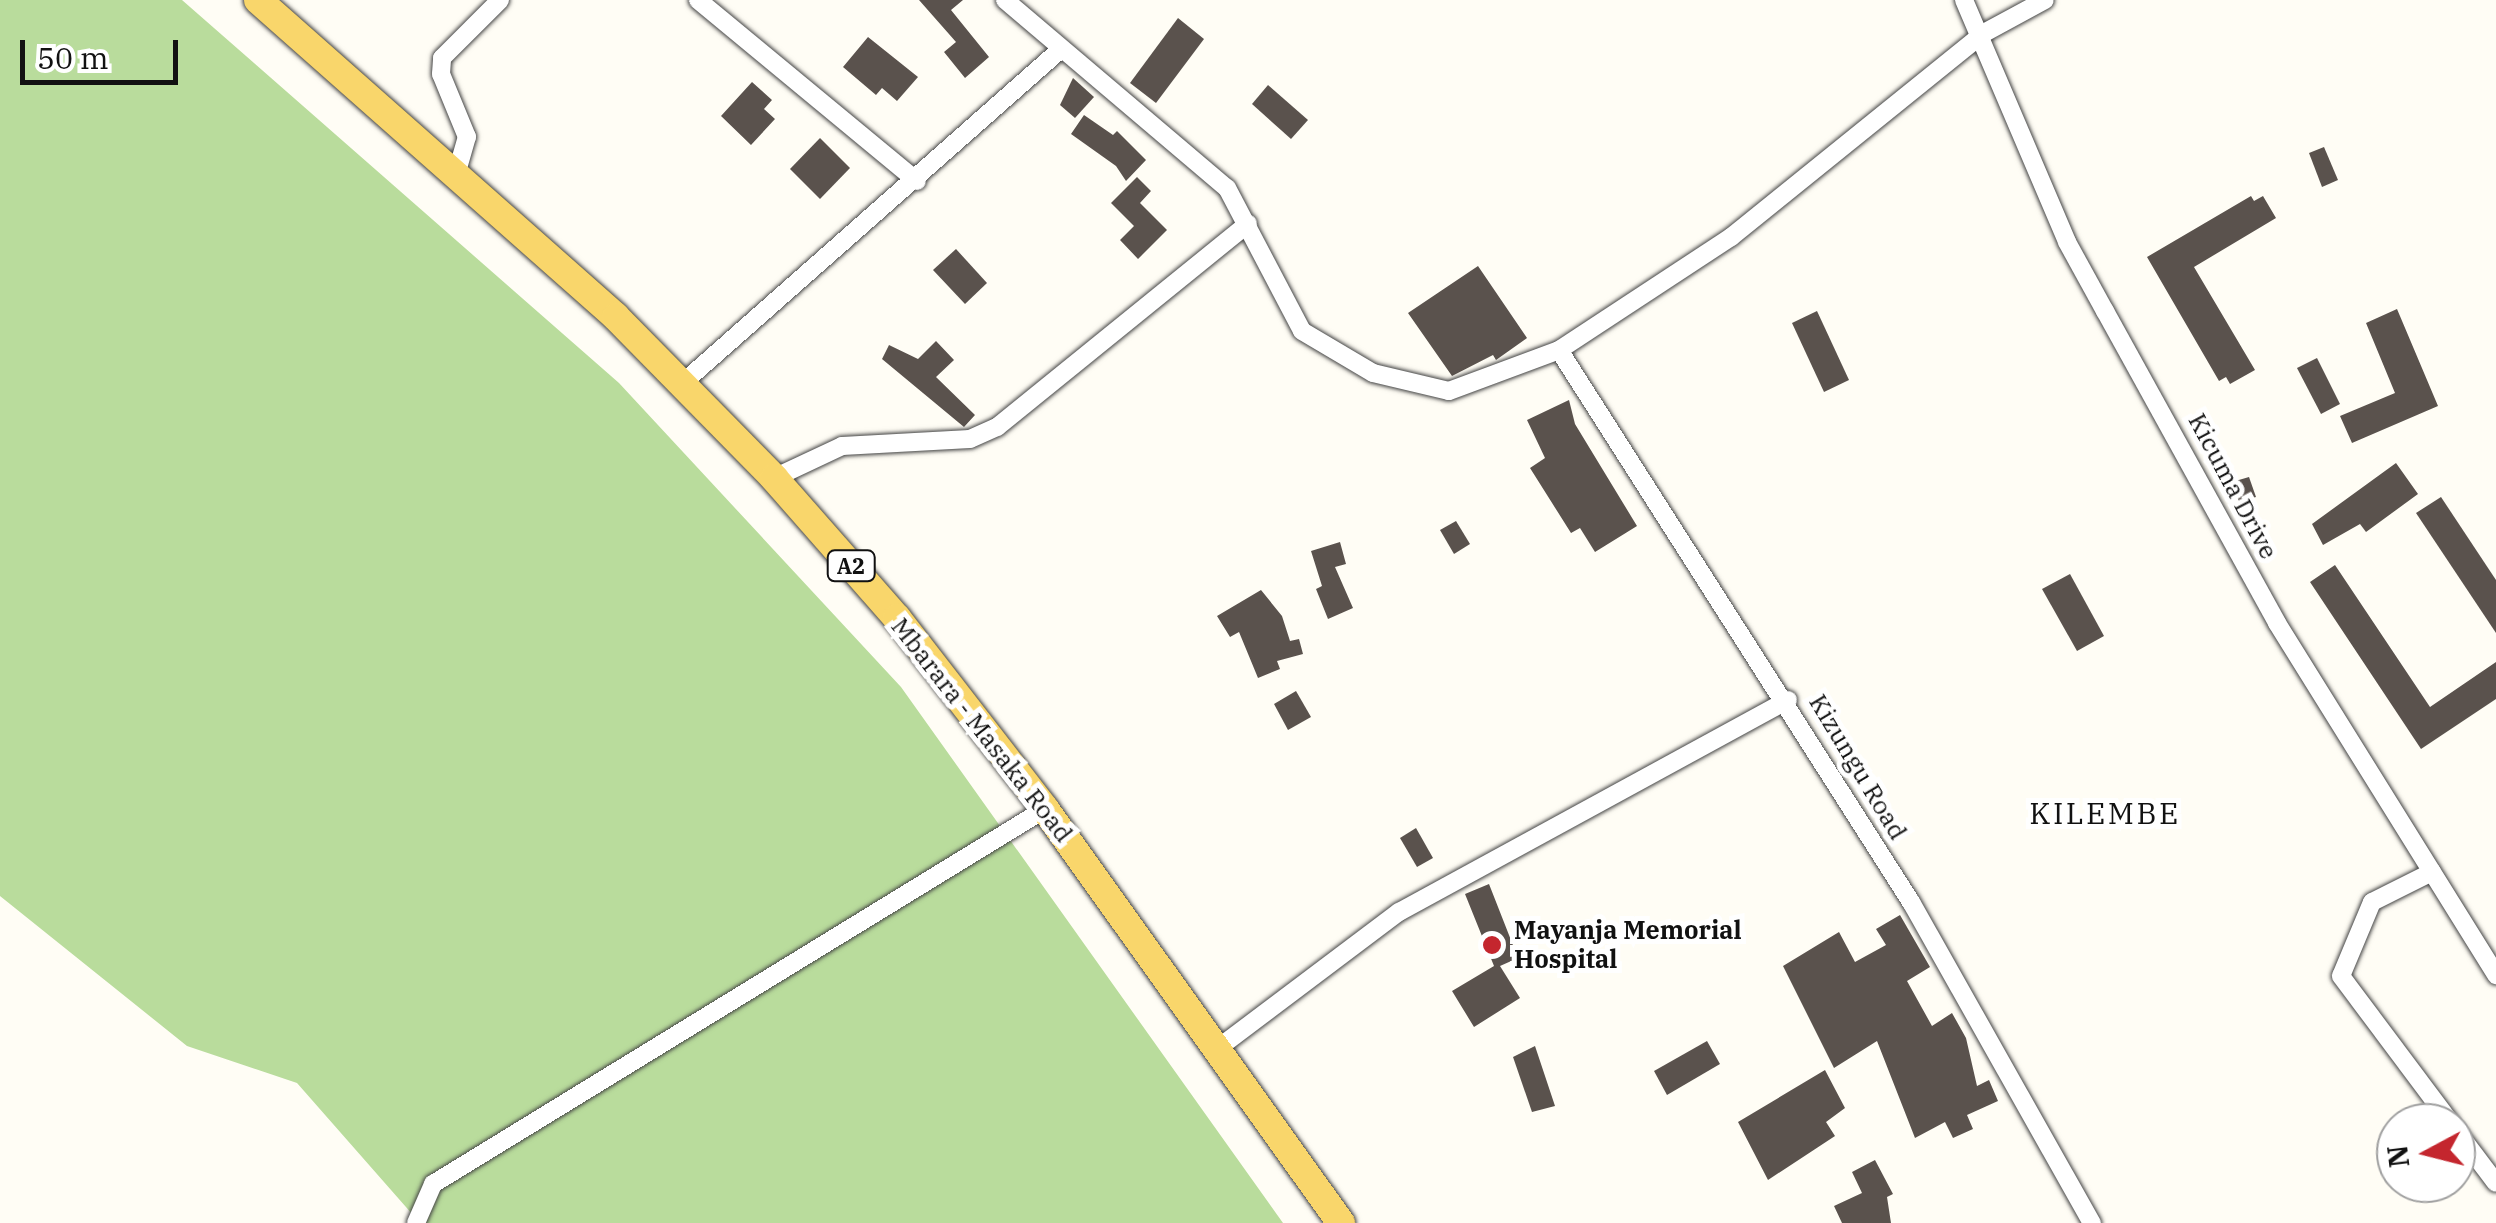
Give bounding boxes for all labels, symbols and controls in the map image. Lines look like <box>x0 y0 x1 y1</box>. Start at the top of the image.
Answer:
scale bar <box>25 20 182 82</box>
text: 50 m <box>37 38 109 77</box>
street label: Kicuma Drive <box>2182 408 2284 564</box>
road number: A2 <box>826 549 876 583</box>
street label: Mbarara - Masaka Road <box>885 612 1079 848</box>
street label: Kizungu Road <box>1803 689 1913 845</box>
district label: KILEMBE <box>2029 795 2181 831</box>
place label: Mayanja Memorial Hospital <box>1514 916 1742 975</box>
marker: Mayanja Memorial Hospital <box>1479 932 1505 958</box>
north arrow <box>2376 1103 2476 1203</box>
text: N <box>2378 1143 2417 1170</box>

